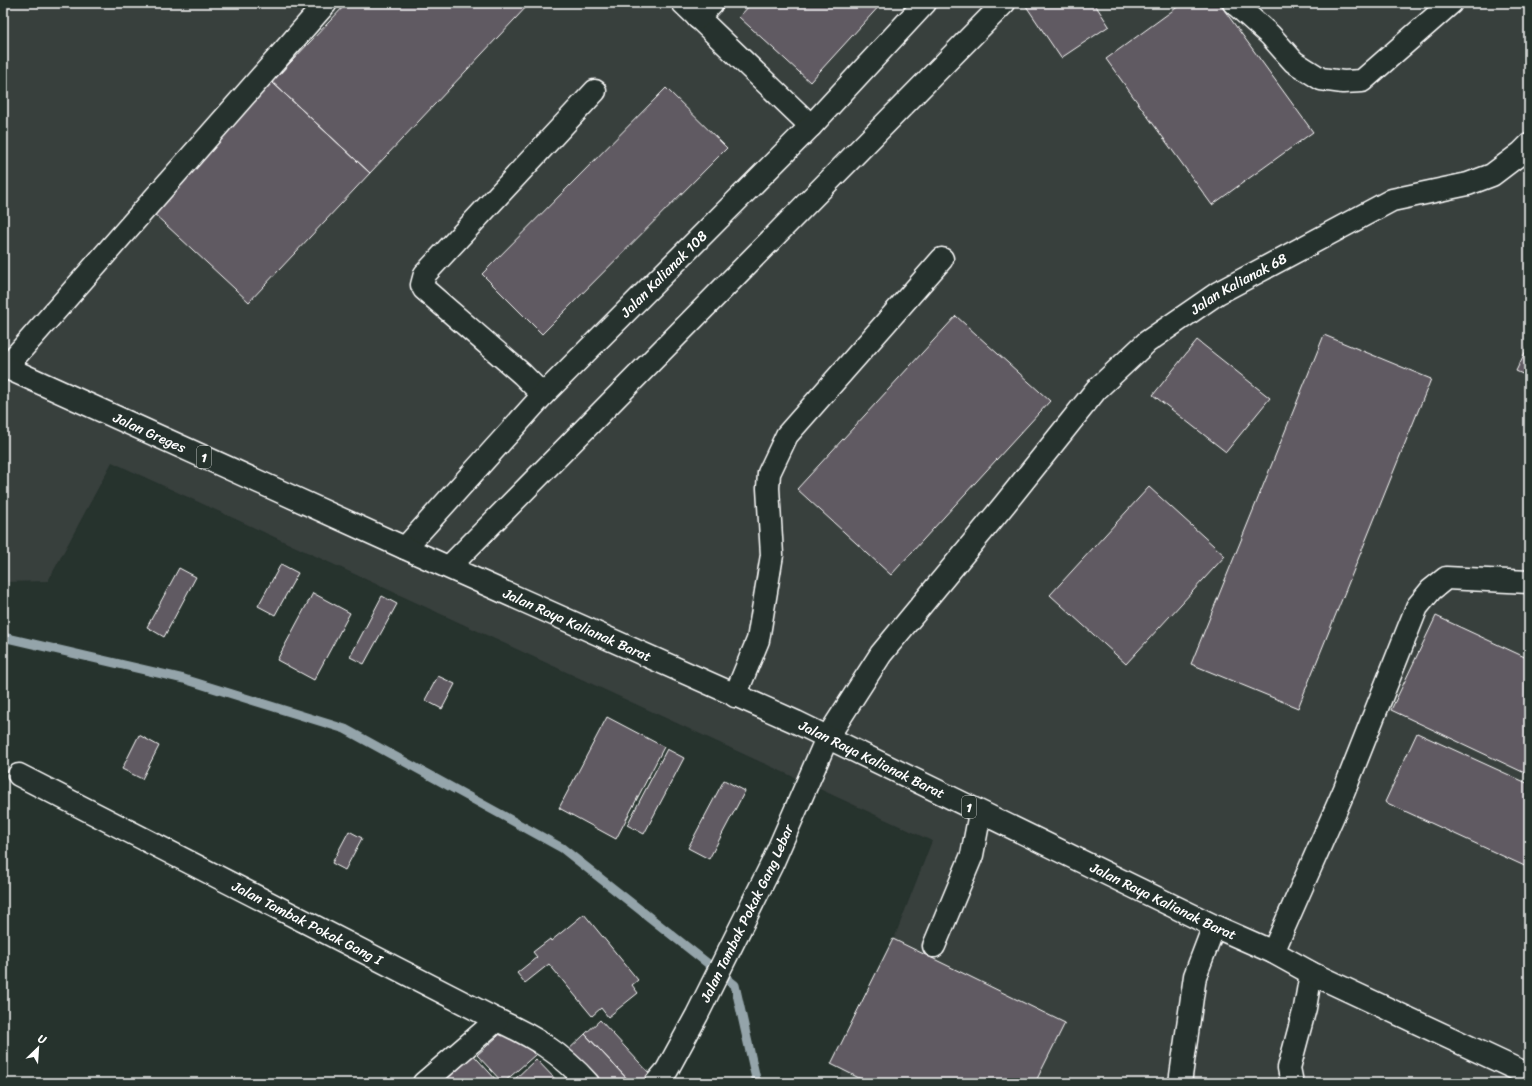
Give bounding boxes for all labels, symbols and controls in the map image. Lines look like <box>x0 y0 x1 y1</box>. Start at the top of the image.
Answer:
street label: Jalan Kalianak 108 <box>614 224 714 325</box>
street label: Jalan Kalianak 68 <box>1184 246 1292 322</box>
street label: Jalan Greges <box>108 405 191 461</box>
road number: 1 <box>197 446 211 468</box>
street label: Jalan Raya Kalianak Barat <box>498 581 655 669</box>
street label: Jalan Raya Kalianak Barat <box>794 713 949 806</box>
road number: 1 <box>962 796 976 818</box>
street label: Jalan Tambak Pokak Gang Lebar <box>693 819 801 1007</box>
street label: Jalan Raya Kalianak Barat <box>1085 855 1240 947</box>
street label: Jalan Tambak Pokak Gang I <box>226 874 388 973</box>
north arrow <box>18 1028 58 1068</box>
text: U <box>35 1029 50 1050</box>

